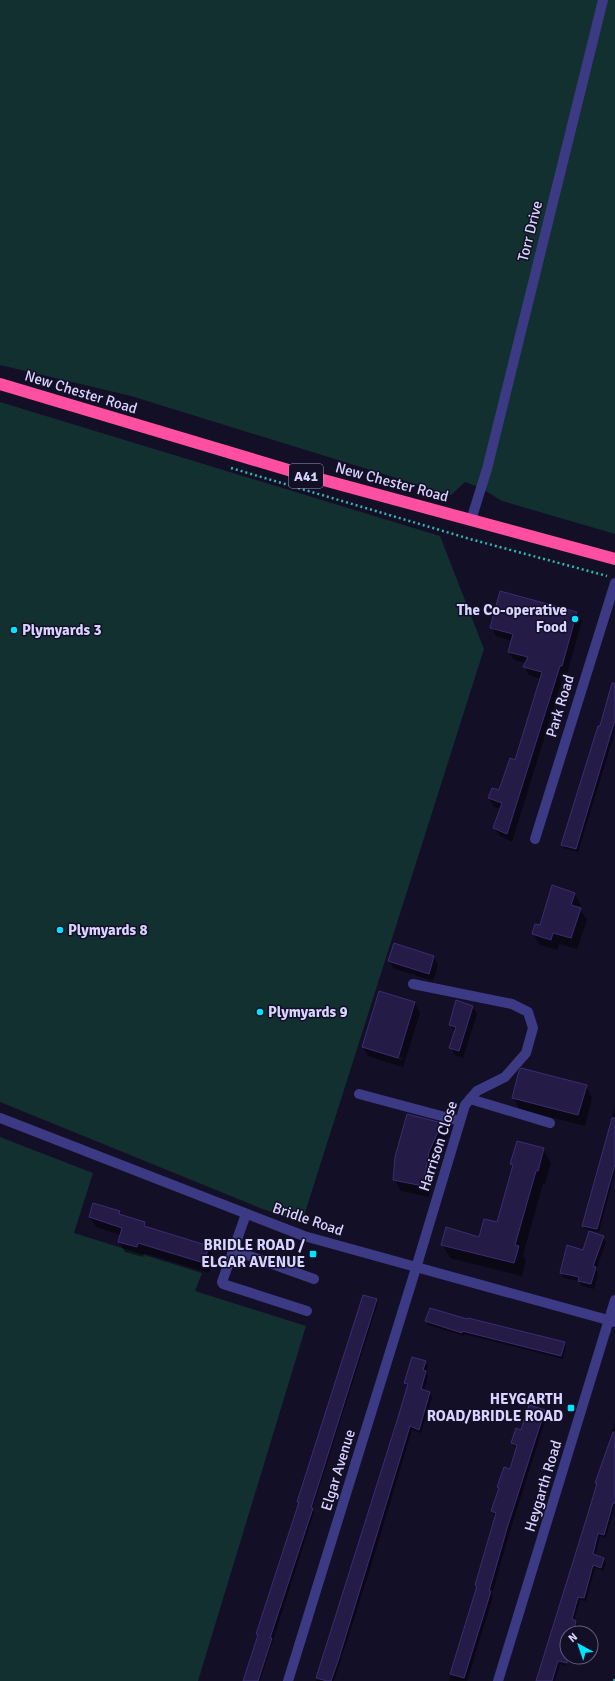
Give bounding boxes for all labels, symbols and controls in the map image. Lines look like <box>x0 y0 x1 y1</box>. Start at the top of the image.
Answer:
street label: Torr Drive <box>514 199 546 263</box>
street label: New Chester Road <box>23 366 139 418</box>
street label: New Chester Road <box>333 458 451 506</box>
road number: A41 <box>289 464 323 488</box>
place label: The Co-operative Food <box>457 601 567 636</box>
marker: The Co-operative Food <box>570 614 580 624</box>
place label: Plymyards 3 <box>22 621 102 639</box>
marker: Plymyards 3 <box>9 625 19 635</box>
street label: Park Road <box>542 673 578 739</box>
place label: Plymyards 8 <box>68 921 148 939</box>
marker: Plymyards 8 <box>55 925 65 935</box>
place label: Plymyards 9 <box>268 1003 348 1021</box>
marker: Plymyards 9 <box>255 1007 265 1017</box>
street label: Harrison Close <box>415 1098 461 1194</box>
street label: Bridle Road <box>270 1198 346 1240</box>
place label: BRIDLE ROAD / ELGAR AVENUE <box>201 1236 305 1271</box>
marker: BRIDLE ROAD / ELGAR AVENUE <box>308 1249 318 1259</box>
place label: HEYGARTH ROAD/BRIDLE ROAD <box>427 1390 563 1425</box>
marker: HEYGARTH ROAD/BRIDLE ROAD <box>566 1403 576 1413</box>
street label: Elgar Avenue <box>317 1427 359 1513</box>
street label: Heygarth Road <box>521 1438 565 1534</box>
north arrow <box>559 1625 599 1665</box>
text: N <box>566 1630 580 1645</box>

